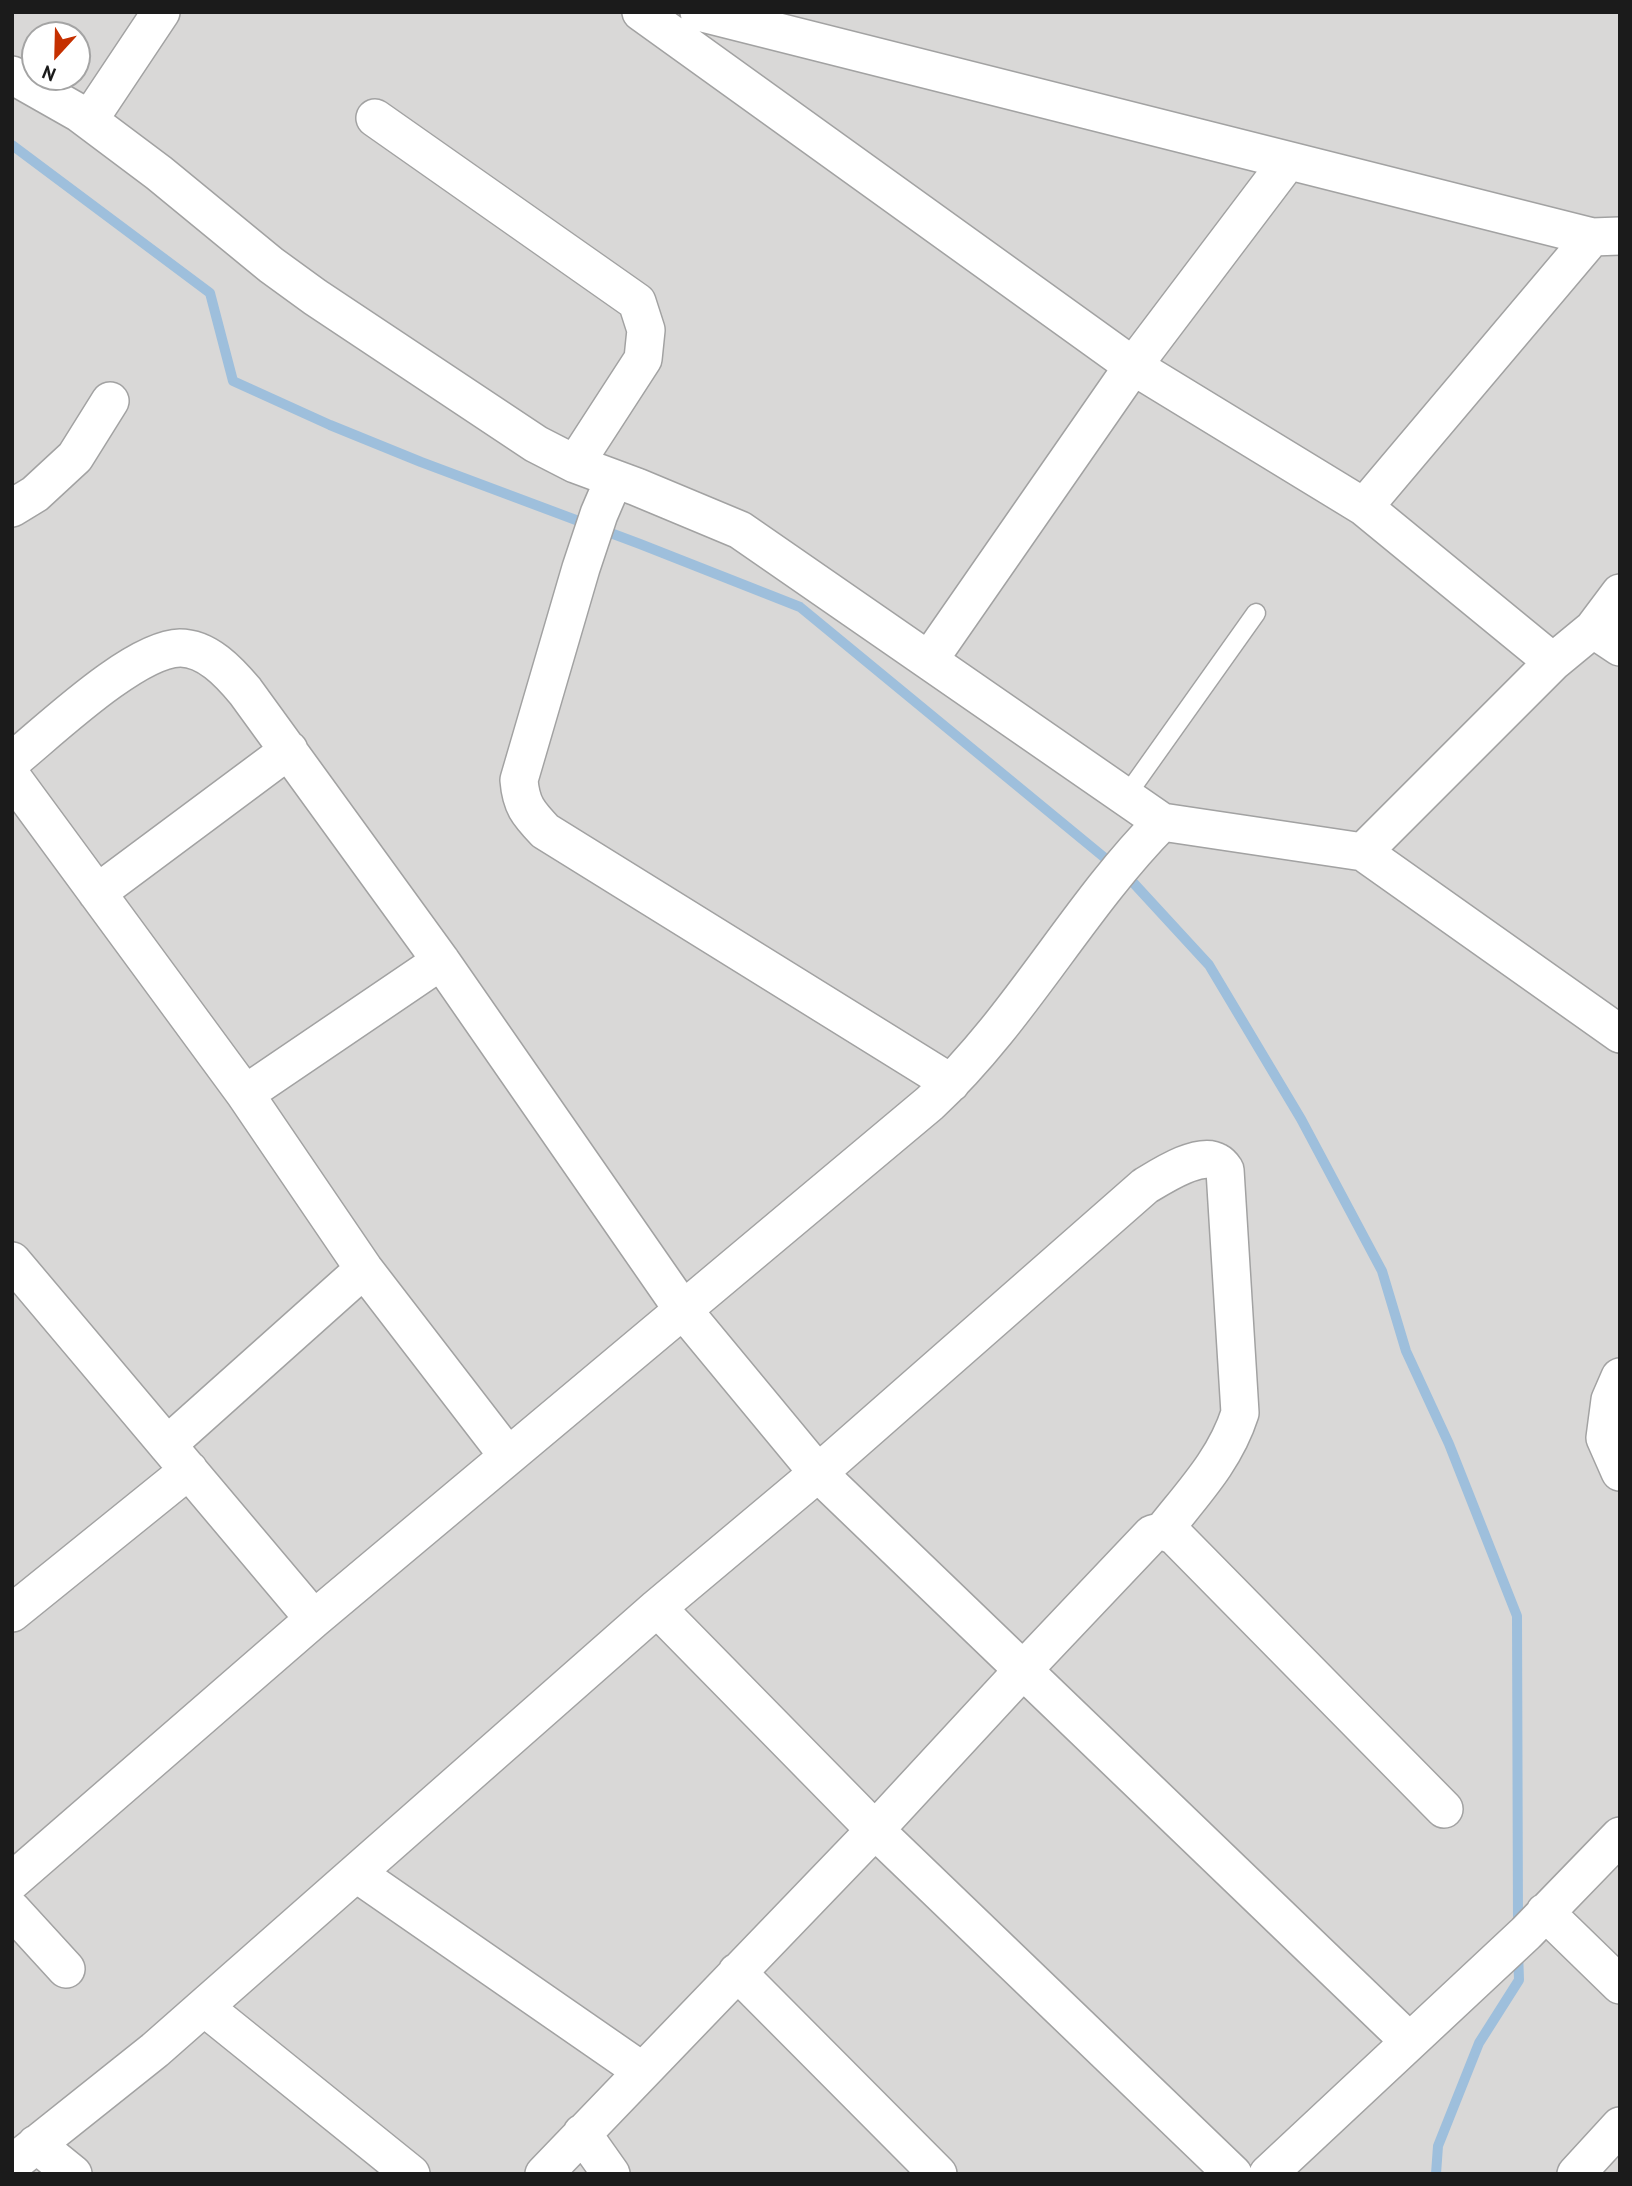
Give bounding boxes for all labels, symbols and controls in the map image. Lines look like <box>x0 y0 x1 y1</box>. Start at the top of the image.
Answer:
north arrow <box>21 21 91 91</box>
text: N <box>39 60 59 87</box>

